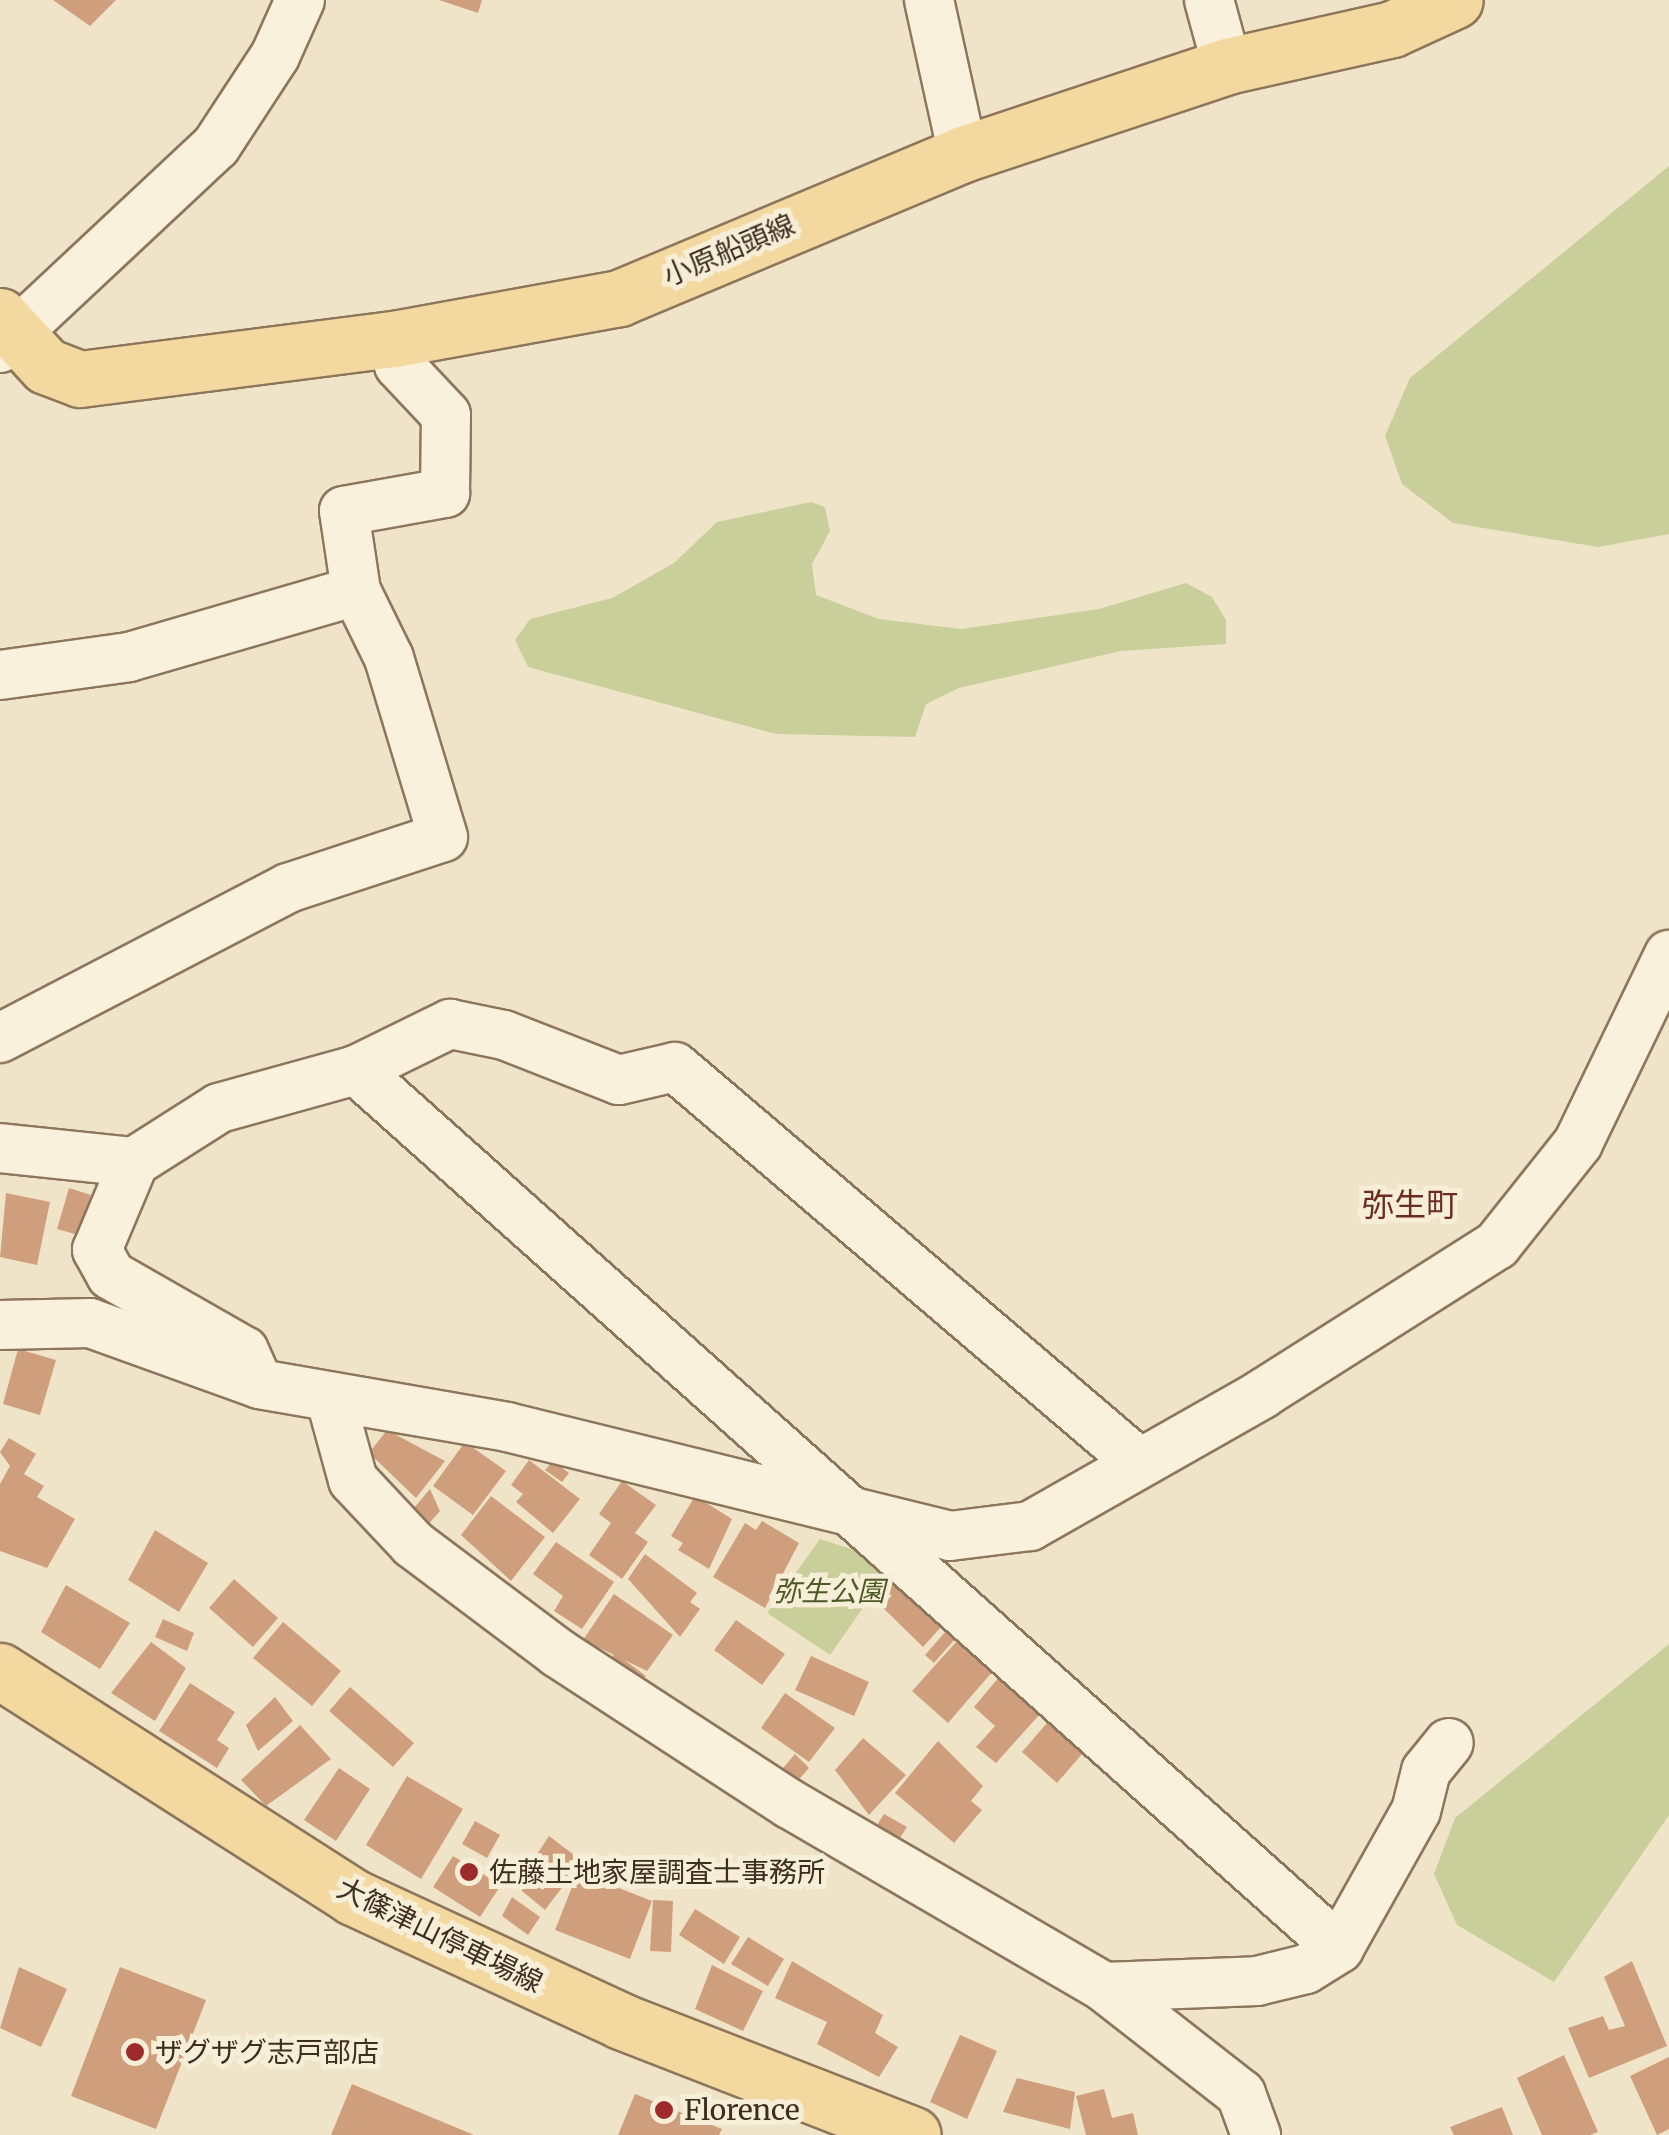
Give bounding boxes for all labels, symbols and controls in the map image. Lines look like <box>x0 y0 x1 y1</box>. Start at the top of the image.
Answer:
street label: 小原船頭線 <box>658 207 800 293</box>
district label: 弥生町 <box>1362 1186 1458 1224</box>
park label: 弥生公園 <box>773 1574 885 1608</box>
place label: 佐藤土地家屋調査士事務所 <box>489 1855 825 1889</box>
marker: 佐藤土地家屋調査士事務所 <box>458 1861 480 1883</box>
street label: 大篠津山停車場線 <box>332 1871 548 1999</box>
place label: ザグザグ志戸部店 <box>155 2035 379 2069</box>
marker: ザグザグ志戸部店 <box>124 2041 146 2063</box>
place label: Florence <box>684 2093 800 2127</box>
marker: Florence <box>653 2099 675 2121</box>

